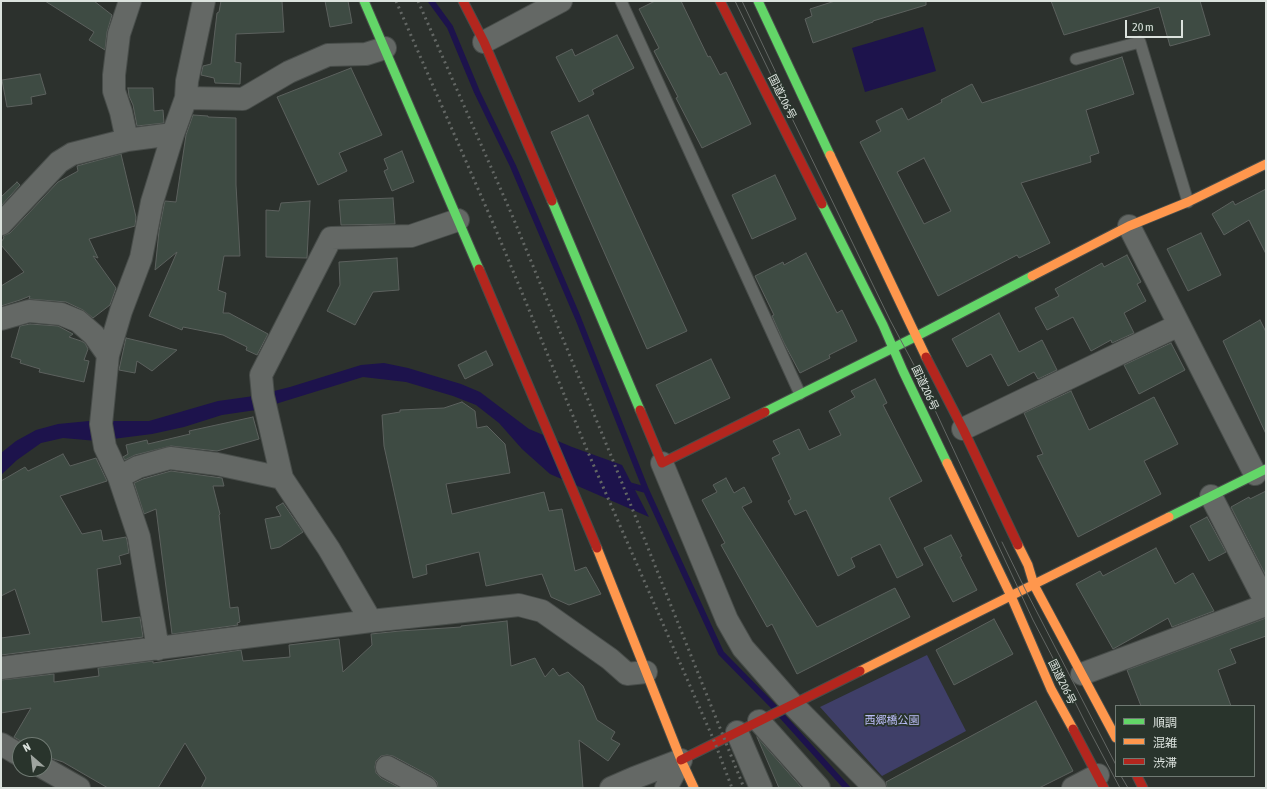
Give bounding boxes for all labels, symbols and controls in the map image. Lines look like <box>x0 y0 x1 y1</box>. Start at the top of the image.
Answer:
scale bar <box>1127 12 1185 38</box>
text: 20 m <box>1132 20 1154 34</box>
street label: 国道206号 <box>765 72 799 122</box>
street label: 国道206号 <box>909 363 941 413</box>
street label: 国道206号 <box>1045 657 1079 707</box>
legend <box>1115 705 1255 777</box>
park label: 西郷橋公園 <box>865 714 919 728</box>
text: 順調 <box>1153 716 1177 730</box>
text: 混雑 <box>1153 736 1177 750</box>
north arrow <box>12 737 52 777</box>
text: N <box>21 740 33 754</box>
text: 渋滞 <box>1153 756 1177 770</box>

